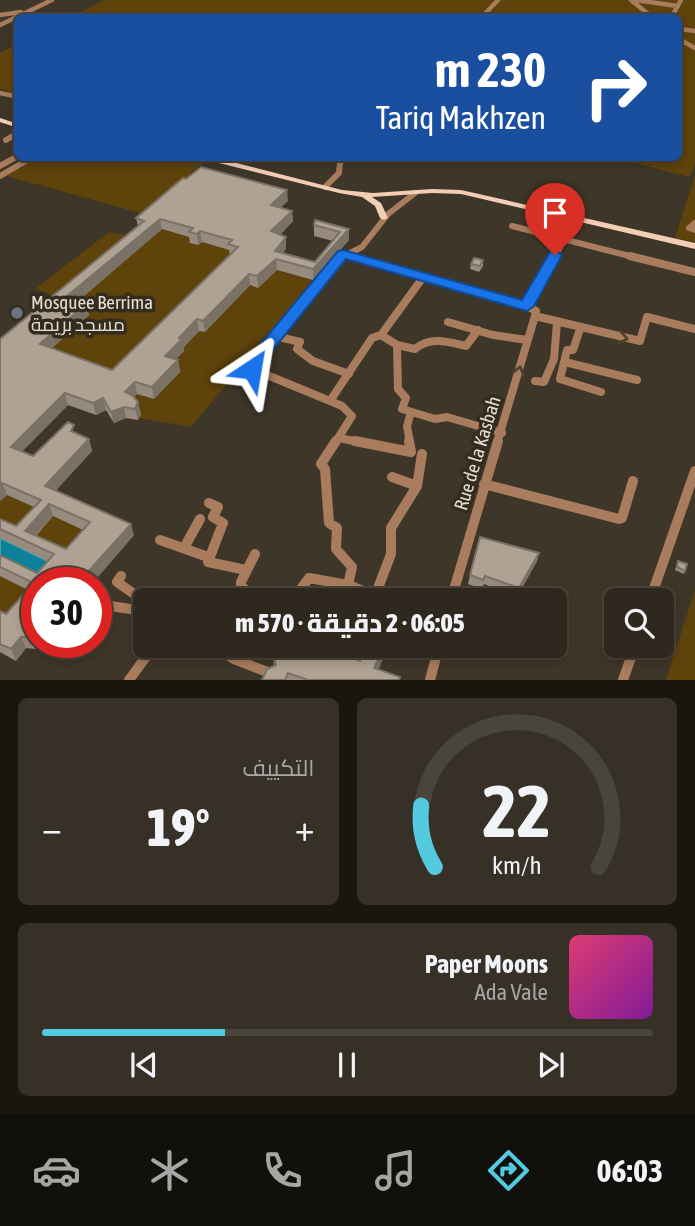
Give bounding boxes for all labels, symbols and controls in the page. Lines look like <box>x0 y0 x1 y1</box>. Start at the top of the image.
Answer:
text: 230 m <box>435 41 546 97</box>
icon: right <box>570 42 661 133</box>
text: Tariq Makhzen <box>376 99 546 136</box>
pin <box>525 183 585 255</box>
icon: arrive <box>536 194 574 232</box>
place label: Mosquee Berrima مسجد بريمة <box>31 291 153 336</box>
marker: Mosquee Berrima مسجد بريمة <box>9 305 25 321</box>
one-way arrow <box>617 329 629 344</box>
position arrow <box>215 332 289 406</box>
one-way arrow <box>511 365 526 377</box>
street label: Rue de la Kasbah <box>449 393 505 513</box>
speed limit sign: 30 <box>21 567 112 658</box>
map controls <box>604 588 674 658</box>
button: search <box>604 588 674 658</box>
text: 06:05 · 2 دقيقة · 570 m <box>235 608 465 638</box>
text: التكييف <box>242 755 315 781</box>
text: 22 <box>483 770 551 853</box>
text: 19° <box>147 797 210 857</box>
text: − <box>42 806 62 849</box>
text: + <box>295 806 314 849</box>
text: km/h <box>492 851 542 879</box>
text: Paper Moons <box>425 949 548 979</box>
text: Ada Vale <box>474 979 548 1005</box>
icon: previous <box>125 1046 163 1084</box>
icon: pause <box>328 1046 366 1084</box>
icon: next <box>532 1046 570 1084</box>
icon: car <box>32 1146 81 1195</box>
icon: climate <box>145 1146 194 1195</box>
icon: phone <box>258 1146 307 1195</box>
icon: music <box>371 1146 420 1195</box>
icon: directions <box>484 1146 533 1195</box>
text: 06:03 <box>597 1152 663 1189</box>

